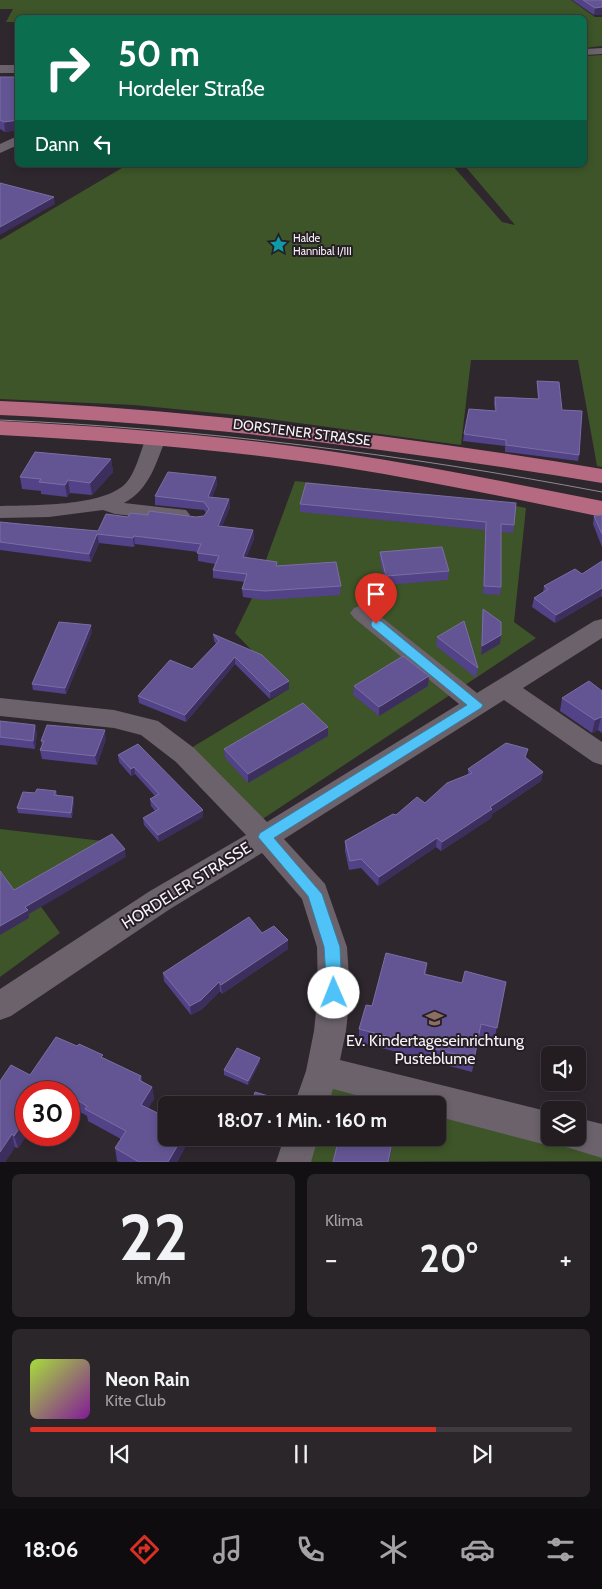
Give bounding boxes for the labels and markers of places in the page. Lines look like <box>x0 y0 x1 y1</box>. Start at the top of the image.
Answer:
place label: Halde Hannibal I/III <box>293 231 352 258</box>
place icon: Halde Hannibal I/III <box>269 234 289 254</box>
pin <box>355 573 397 624</box>
school or university icon: Ev. Kindertageseinrichtung Pusteblume <box>425 1008 445 1028</box>
place label: Ev. Kindertageseinrichtung Pusteblume <box>346 1031 525 1068</box>

